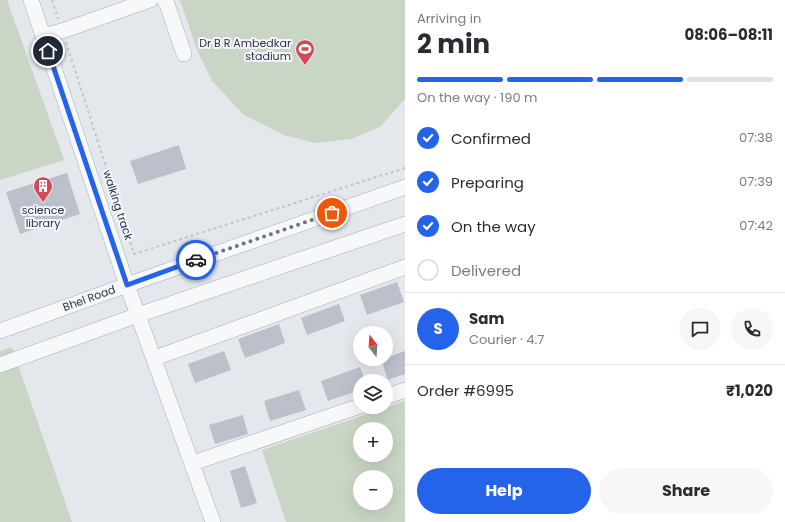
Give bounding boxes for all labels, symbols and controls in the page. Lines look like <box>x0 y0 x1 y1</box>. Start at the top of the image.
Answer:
text: Arriving in <box>417 9 481 28</box>
text: 08:06–08:11 <box>684 24 773 45</box>
text: 2 min <box>417 26 490 62</box>
pin <box>31 34 65 68</box>
place label: Dr B R Ambedkar stadium <box>199 35 291 64</box>
sports icon: Dr B R Ambedkar stadium <box>294 38 316 66</box>
icon: home <box>37 40 59 62</box>
text: On the way · 190 m <box>417 88 537 107</box>
icon: check <box>417 127 439 149</box>
text: Confirmed <box>451 128 531 149</box>
text: 07:38 <box>739 128 773 147</box>
street label: walking track <box>99 168 137 242</box>
icon: check <box>417 171 439 193</box>
text: Preparing <box>451 172 524 193</box>
text: 07:39 <box>739 172 773 191</box>
building icon: science library <box>32 175 54 203</box>
pin <box>315 196 349 230</box>
place label: science library <box>22 202 64 231</box>
icon: bag <box>321 202 343 224</box>
icon: check <box>417 215 439 237</box>
text: On the way <box>451 216 536 237</box>
text: 07:42 <box>739 216 773 235</box>
courier <box>176 240 216 280</box>
icon: car <box>185 249 207 271</box>
text: Delivered <box>451 260 521 281</box>
street label: Bhel Road <box>60 281 118 315</box>
text: Sam <box>469 308 504 329</box>
button: chat <box>679 308 721 350</box>
button: phone <box>731 308 773 350</box>
text: S <box>433 318 443 339</box>
north arrow <box>353 326 393 366</box>
map controls <box>353 326 393 510</box>
text: Courier · 4.7 <box>469 330 544 349</box>
button: layers <box>353 374 393 414</box>
text: Order #6995 <box>417 380 514 401</box>
text: ₹1,020 <box>726 380 773 401</box>
button: + <box>353 422 393 462</box>
button: Help <box>417 468 591 514</box>
button: Share <box>599 468 773 514</box>
button: − <box>353 470 393 510</box>

